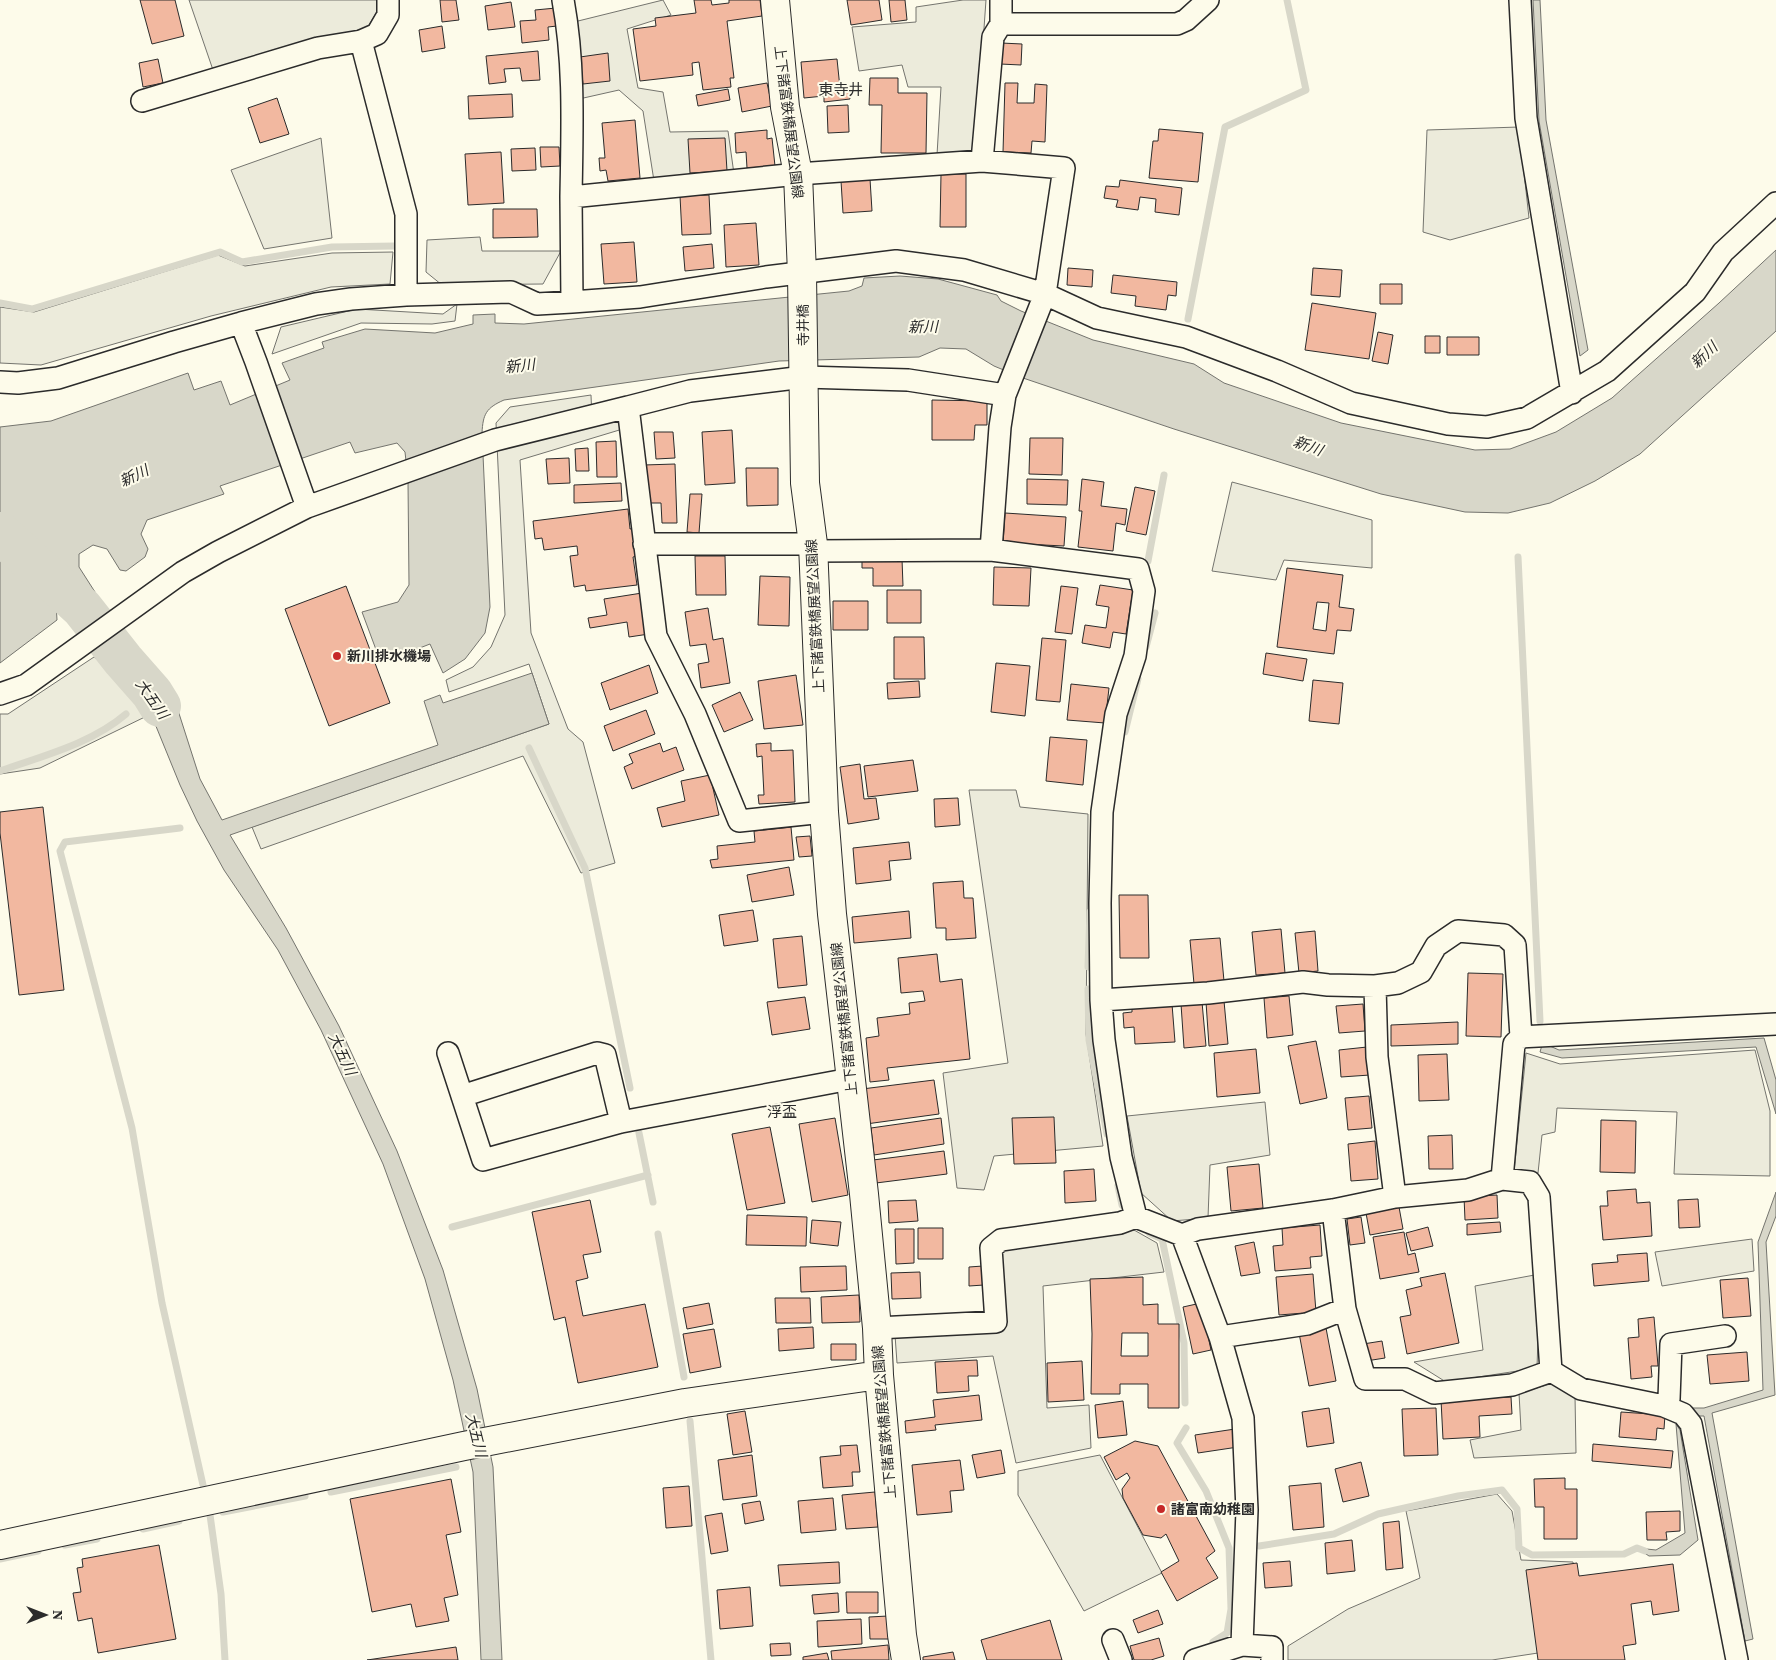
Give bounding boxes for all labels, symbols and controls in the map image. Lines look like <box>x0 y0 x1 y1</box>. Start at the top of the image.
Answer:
street label: 上下諸富鉄橋展望公園線 <box>770 44 808 200</box>
district label: 東寺井 <box>818 79 864 100</box>
street label: 寺井橋 <box>793 304 813 346</box>
water label: 新川 <box>908 316 940 337</box>
water label: 新川 <box>1686 335 1723 373</box>
water label: 新川 <box>504 353 538 378</box>
water label: 新川 <box>1290 431 1328 461</box>
water label: 新川 <box>116 459 154 492</box>
street label: 上下諸富鉄橋展望公園線 <box>801 539 829 693</box>
place label: 新川排水機場 <box>347 646 431 666</box>
marker: 新川排水機場 <box>331 650 343 662</box>
water label: 大五川 <box>131 674 175 725</box>
street label: 上下諸富鉄橋展望公園線 <box>826 941 862 1097</box>
water label: 大五川 <box>323 1029 362 1080</box>
district label: 浮盃 <box>767 1101 797 1122</box>
street label: 上下諸富鉄橋展望公園線 <box>867 1344 901 1500</box>
water label: 大五川 <box>461 1410 493 1461</box>
place label: 諸富南幼稚園 <box>1171 1499 1255 1519</box>
marker: 諸富南幼稚園 <box>1155 1503 1167 1515</box>
north arrow <box>20 1590 70 1640</box>
text: N <box>48 1610 68 1620</box>

